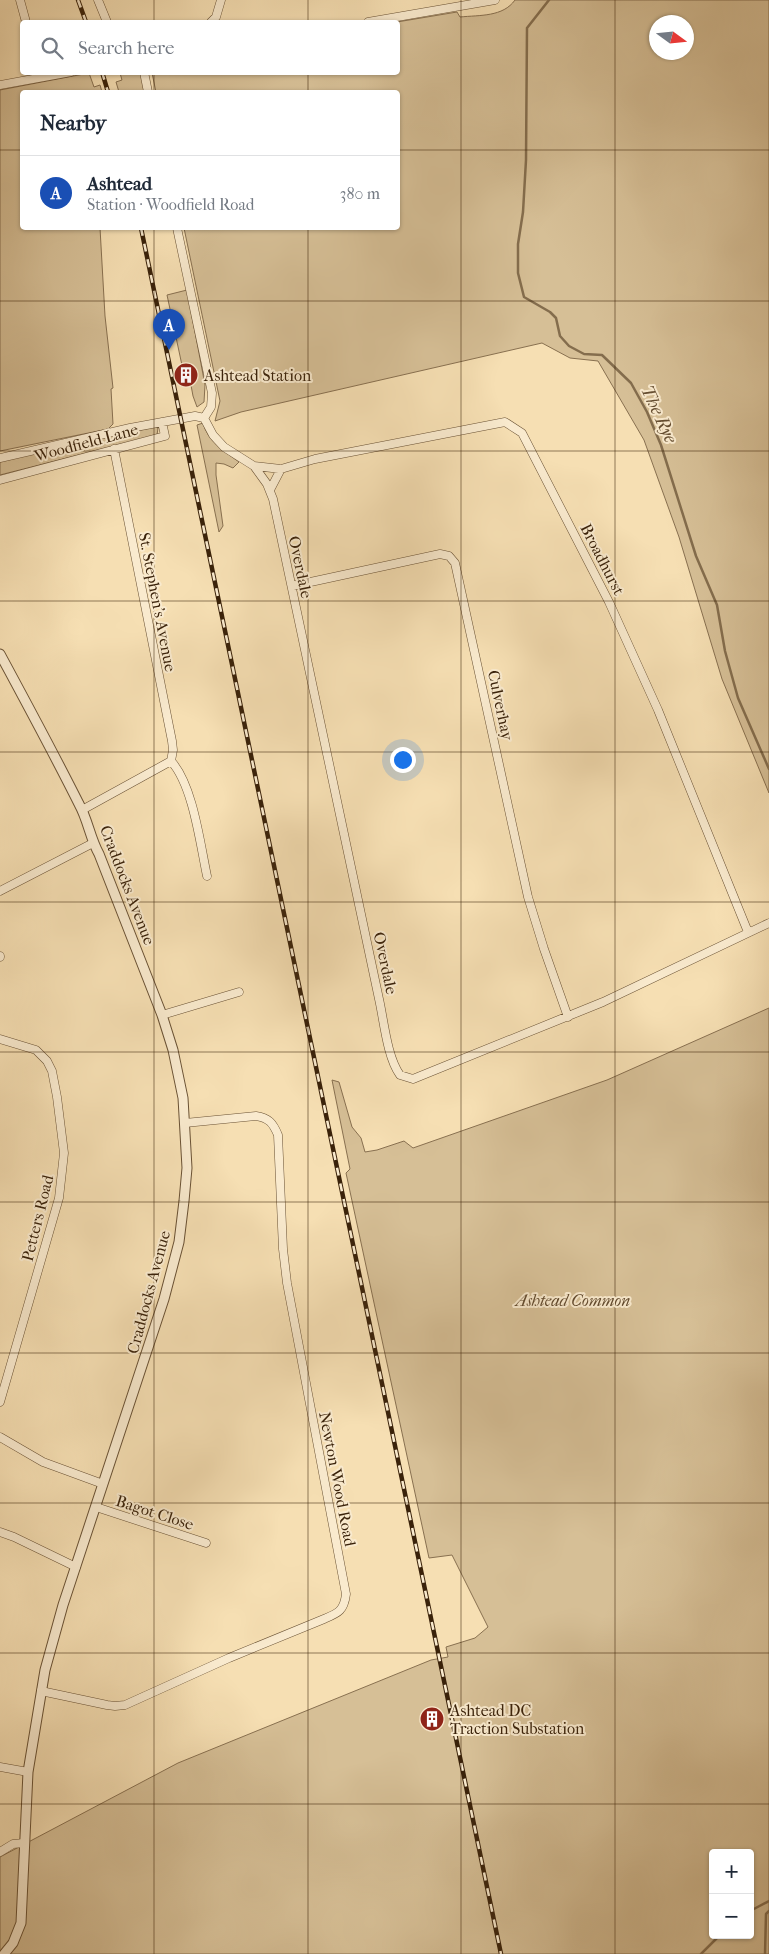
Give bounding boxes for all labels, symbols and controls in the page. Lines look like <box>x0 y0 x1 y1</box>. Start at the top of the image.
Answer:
north arrow <box>649 15 694 60</box>
search box <box>20 20 400 75</box>
icon: search <box>38 34 66 62</box>
text: Search here <box>78 37 174 59</box>
text: Nearby <box>40 111 106 135</box>
text: Ashtead <box>87 173 152 195</box>
text: A <box>51 184 61 203</box>
text: 380 m <box>340 184 380 203</box>
text: Station · Woodfield Road <box>87 195 255 214</box>
pin: A <box>153 309 185 350</box>
building icon: Ashtead Station <box>173 362 199 388</box>
place label: Ashtead Station <box>203 366 312 385</box>
water label: The Rye <box>636 382 681 447</box>
street label: Woodfield Lane <box>31 419 140 466</box>
street label: Broadhurst <box>576 520 629 598</box>
street label: St. Stephen's Avenue <box>135 531 180 673</box>
street label: Overdale <box>285 534 316 600</box>
street label: Culverhay <box>484 668 517 742</box>
your location <box>390 747 416 773</box>
street label: Craddocks Avenue <box>96 823 159 948</box>
street label: Overdale <box>370 930 401 996</box>
street label: Petters Road <box>18 1173 57 1263</box>
street label: Craddocks Avenue <box>123 1228 174 1356</box>
park label: Ashtead Common <box>514 1291 630 1310</box>
street label: Newton Wood Road <box>315 1410 360 1548</box>
street label: Bagot Close <box>114 1491 196 1534</box>
place label: Ashtead DC Traction Substation <box>449 1701 585 1738</box>
building icon: Ashtead DC Traction Substation <box>419 1706 445 1732</box>
map controls <box>709 1849 754 1939</box>
button: + <box>709 1849 754 1894</box>
button: − <box>709 1894 754 1939</box>

